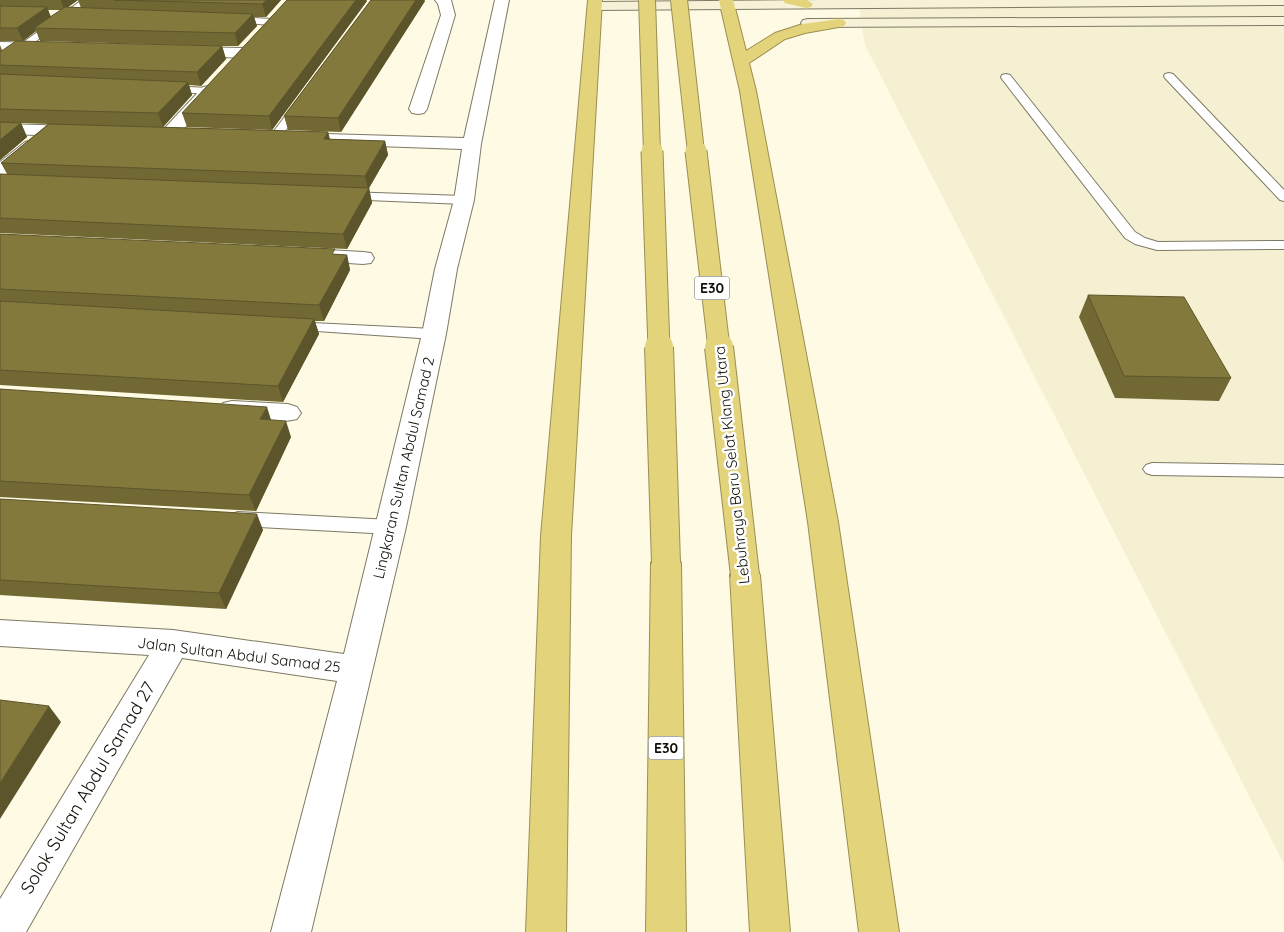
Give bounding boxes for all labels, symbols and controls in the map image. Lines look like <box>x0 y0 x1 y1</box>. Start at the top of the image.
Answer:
road number: E30 <box>694 276 730 300</box>
street label: Lebuhraya Baru Selat Klang Utara <box>710 345 753 585</box>
street label: Lingkaran Sultan Abdul Samad 2 <box>369 355 438 581</box>
street label: Jalan Sultan Abdul Samad 25 <box>136 633 342 676</box>
street label: Solok Sultan Abdul Samad 27 <box>15 678 160 898</box>
road number: E30 <box>648 736 684 760</box>

